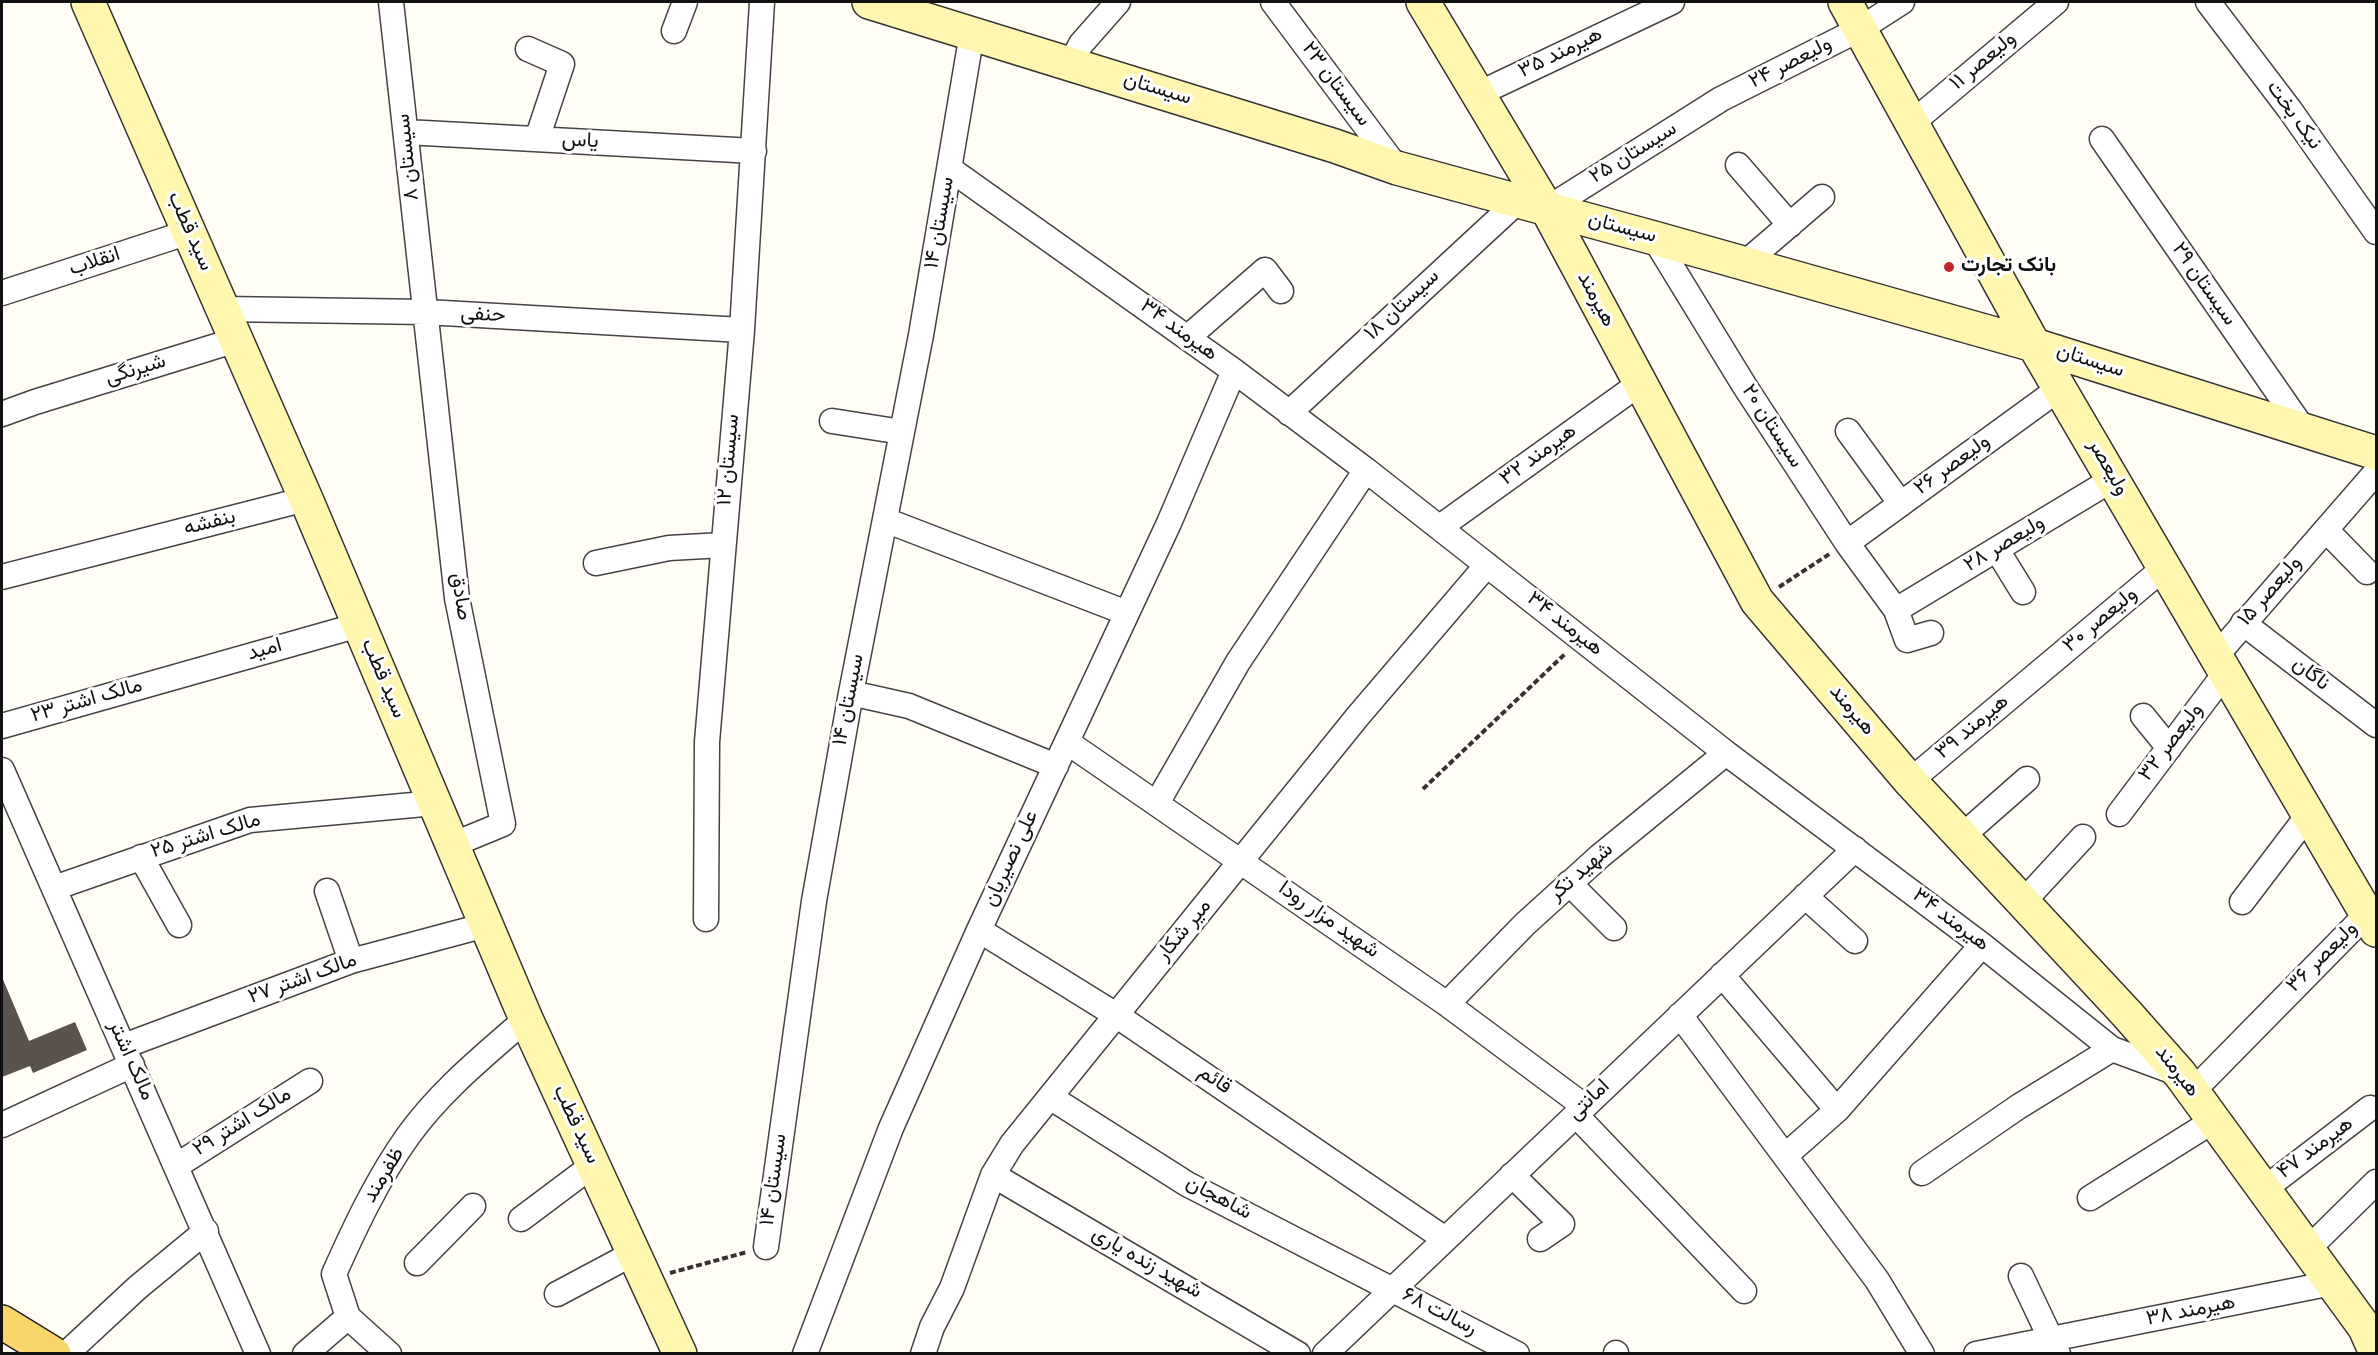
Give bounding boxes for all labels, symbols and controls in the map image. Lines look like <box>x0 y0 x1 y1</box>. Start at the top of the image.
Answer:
street label: هیرمند ۳۵ <box>1515 23 1607 85</box>
street label: ولیعصر ۱۱ <box>1946 27 2022 97</box>
street label: ولیعصر ۲۴ <box>1745 32 1837 96</box>
street label: سیستان ۲۳ <box>1295 38 1375 132</box>
street label: سیستان <box>1120 68 1194 112</box>
street label: نیک بخت <box>2260 77 2326 155</box>
street label: سیستان ۸ <box>392 112 426 202</box>
street label: سیستان ۲۵ <box>1586 117 1682 191</box>
street label: یاس <box>561 128 599 156</box>
street label: سیستان ۱۴ <box>921 175 961 271</box>
street label: سید قطب <box>160 189 218 275</box>
street label: سیستان <box>1585 208 1659 250</box>
street label: سیستان ۲۹ <box>2165 238 2241 332</box>
street label: انقلاب <box>66 243 124 283</box>
place label: بانک تجارت <box>1961 254 2056 280</box>
marker: بانک تجارت <box>1942 260 1956 274</box>
street label: سیستان ۱۸ <box>1360 265 1446 347</box>
street label: هیرمند <box>1570 268 1620 332</box>
street label: هیرمند ۳۴ <box>1134 294 1222 368</box>
street label: حنفی <box>460 302 506 330</box>
street label: سیستان <box>2053 339 2127 385</box>
street label: شیرنگی <box>103 350 169 392</box>
street label: سیستان ۲۰ <box>1735 380 1807 474</box>
street label: سیستان ۱۲ <box>713 413 747 507</box>
street label: هیرمند ۳۲ <box>1496 420 1582 492</box>
street label: ولیعصر ۲۶ <box>1910 430 1996 502</box>
street label: ولیعصر <box>2081 435 2133 501</box>
street label: بنفشه <box>182 505 238 543</box>
street label: ولیعصر ۲۸ <box>1960 511 2050 579</box>
street label: ولیعصر ۱۵ <box>2234 552 2308 632</box>
street label: صادق <box>443 571 475 623</box>
street label: ولیعصر ۳۰ <box>2059 583 2143 659</box>
street label: هیرمند ۳۴ <box>1521 587 1607 663</box>
street label: امید <box>245 634 285 668</box>
street label: سید قطب <box>354 635 410 723</box>
street label: سیستان ۱۴ <box>829 652 871 748</box>
street label: ناگان <box>2286 653 2334 697</box>
street label: مالک اشتر ۲۳ <box>28 674 146 730</box>
street label: هیرمند <box>1822 680 1880 742</box>
street label: هیرمند ۳۹ <box>1931 690 2015 766</box>
street label: ولیعصر ۳۲ <box>2134 699 2210 787</box>
street label: علی نصیریان <box>979 807 1045 911</box>
street label: مالک اشتر ۲۵ <box>148 808 264 866</box>
street label: شهید تکر <box>1545 838 1619 908</box>
street label: شهید مزار رودا <box>1273 877 1383 965</box>
street label: هیرمند ۳۴ <box>1907 884 1993 958</box>
street label: میر شکار <box>1152 895 1218 967</box>
street label: ولیعصر ۳۶ <box>2282 917 2364 999</box>
street label: مالک اشتر ۲۷ <box>245 949 361 1011</box>
street label: مالک اشتر <box>101 1017 159 1105</box>
street label: هیرمند <box>2148 1041 2204 1103</box>
street label: قائم <box>1193 1061 1235 1101</box>
street label: امانتی <box>1564 1075 1616 1127</box>
street label: سید قطب <box>546 1082 604 1168</box>
street label: مالک اشتر ۲۹ <box>189 1083 297 1163</box>
street label: هیرمند ۴۷ <box>2273 1112 2359 1186</box>
street label: سیستان ۱۴ <box>756 1132 794 1228</box>
street label: ظفرمند <box>359 1144 411 1208</box>
street label: شاهجان <box>1181 1171 1255 1227</box>
street label: شهید زنده یاری <box>1086 1222 1206 1306</box>
street label: رسالت ۶۸ <box>1397 1283 1481 1343</box>
street label: هیرمند ۳۸ <box>2144 1291 2238 1333</box>

